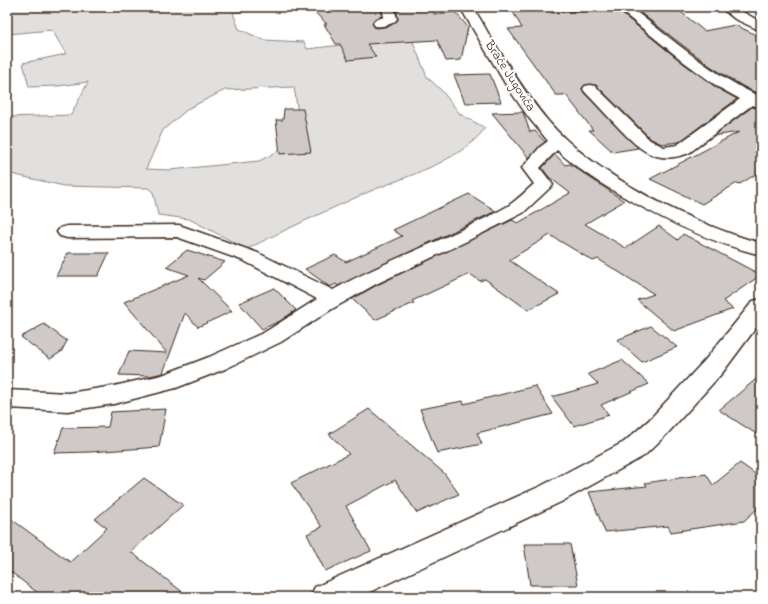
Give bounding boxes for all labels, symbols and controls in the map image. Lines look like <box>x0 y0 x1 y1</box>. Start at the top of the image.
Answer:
street label: Braće Jugovića <box>479 36 540 116</box>

